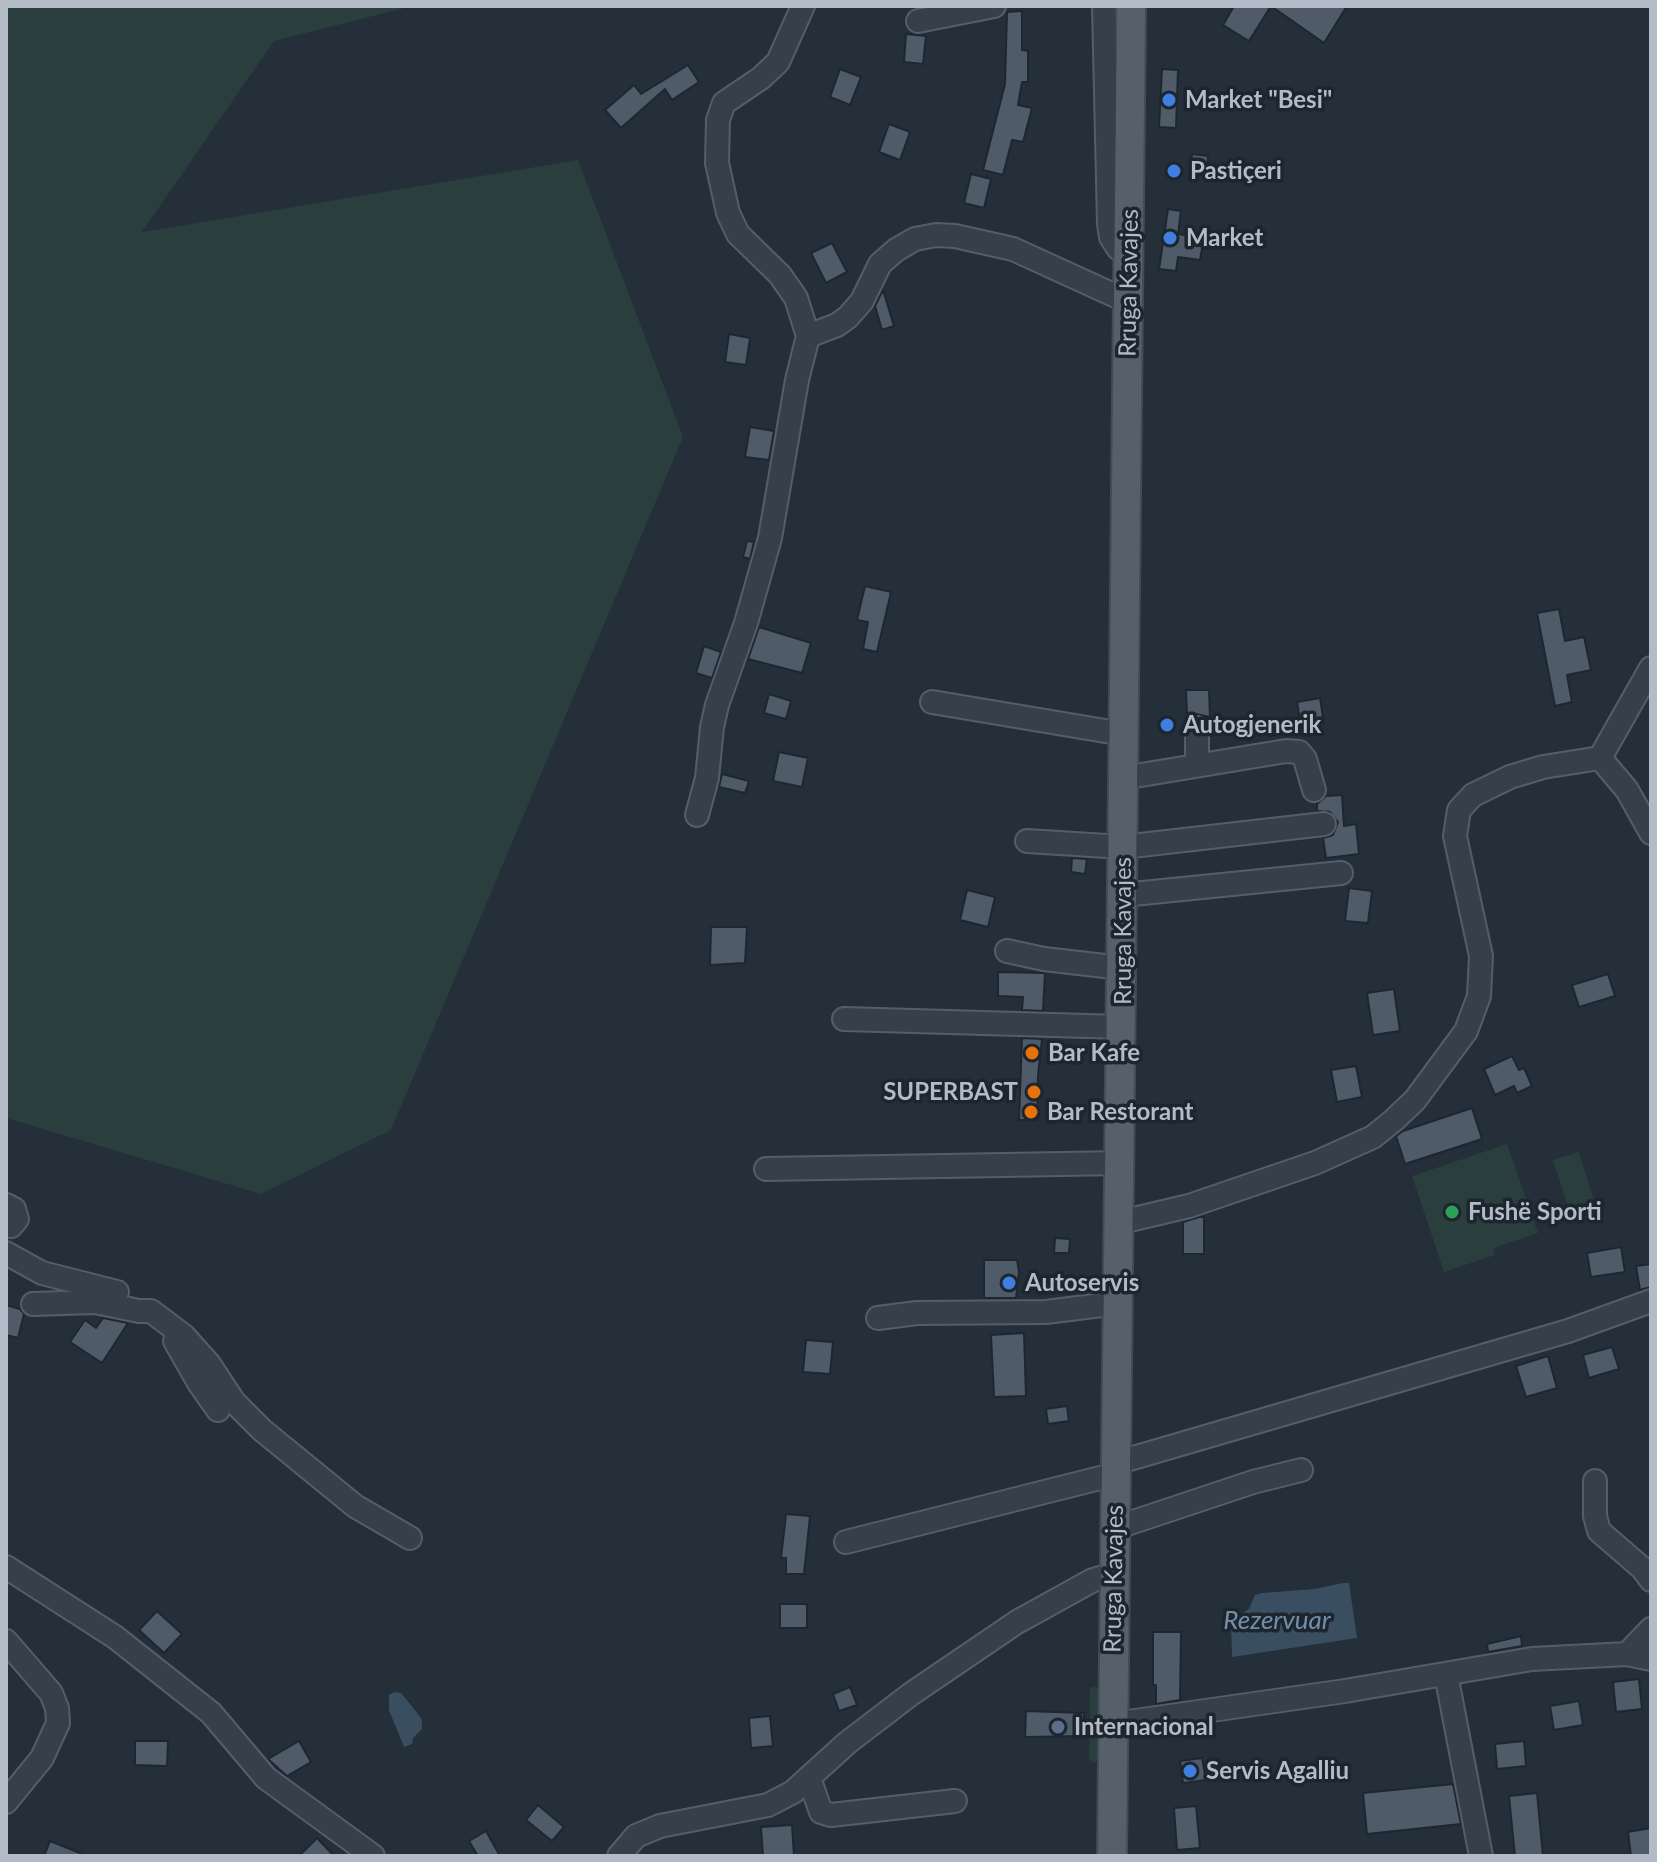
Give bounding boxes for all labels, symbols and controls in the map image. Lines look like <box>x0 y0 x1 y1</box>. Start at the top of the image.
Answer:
place label: Market "Besi" <box>1185 86 1332 114</box>
marker: Market "Besi" <box>1160 91 1178 109</box>
place label: Pastiçeri <box>1190 157 1282 185</box>
marker: Pastiçeri <box>1165 162 1183 180</box>
street label: Rruga Kavajes <box>1113 209 1145 357</box>
place label: Market <box>1186 224 1263 252</box>
marker: Market <box>1161 229 1179 247</box>
place label: Autogjenerik <box>1183 711 1321 739</box>
marker: Autogjenerik <box>1158 716 1176 734</box>
street label: Rruga Kavajes <box>1109 857 1137 1005</box>
place label: Bar Kafe <box>1048 1039 1140 1067</box>
marker: Bar Kafe <box>1023 1044 1041 1062</box>
place label: SUPERBAST <box>883 1078 1018 1106</box>
marker: SUPERBAST <box>1025 1083 1043 1101</box>
place label: Bar Restorant <box>1047 1098 1193 1126</box>
marker: Bar Restorant <box>1022 1103 1040 1121</box>
place label: Fushë Sporti <box>1468 1198 1602 1226</box>
marker: Fushë Sporti <box>1443 1203 1461 1221</box>
place label: Autoservis <box>1025 1269 1139 1297</box>
marker: Autoservis <box>1000 1274 1018 1292</box>
street label: Rruga Kavajes <box>1098 1505 1130 1653</box>
water label: Rezervuar <box>1223 1605 1331 1637</box>
place label: Internacional <box>1074 1713 1214 1741</box>
marker: Internacional <box>1049 1718 1067 1736</box>
place label: Servis Agalliu <box>1206 1757 1349 1785</box>
marker: Servis Agalliu <box>1181 1762 1199 1780</box>

